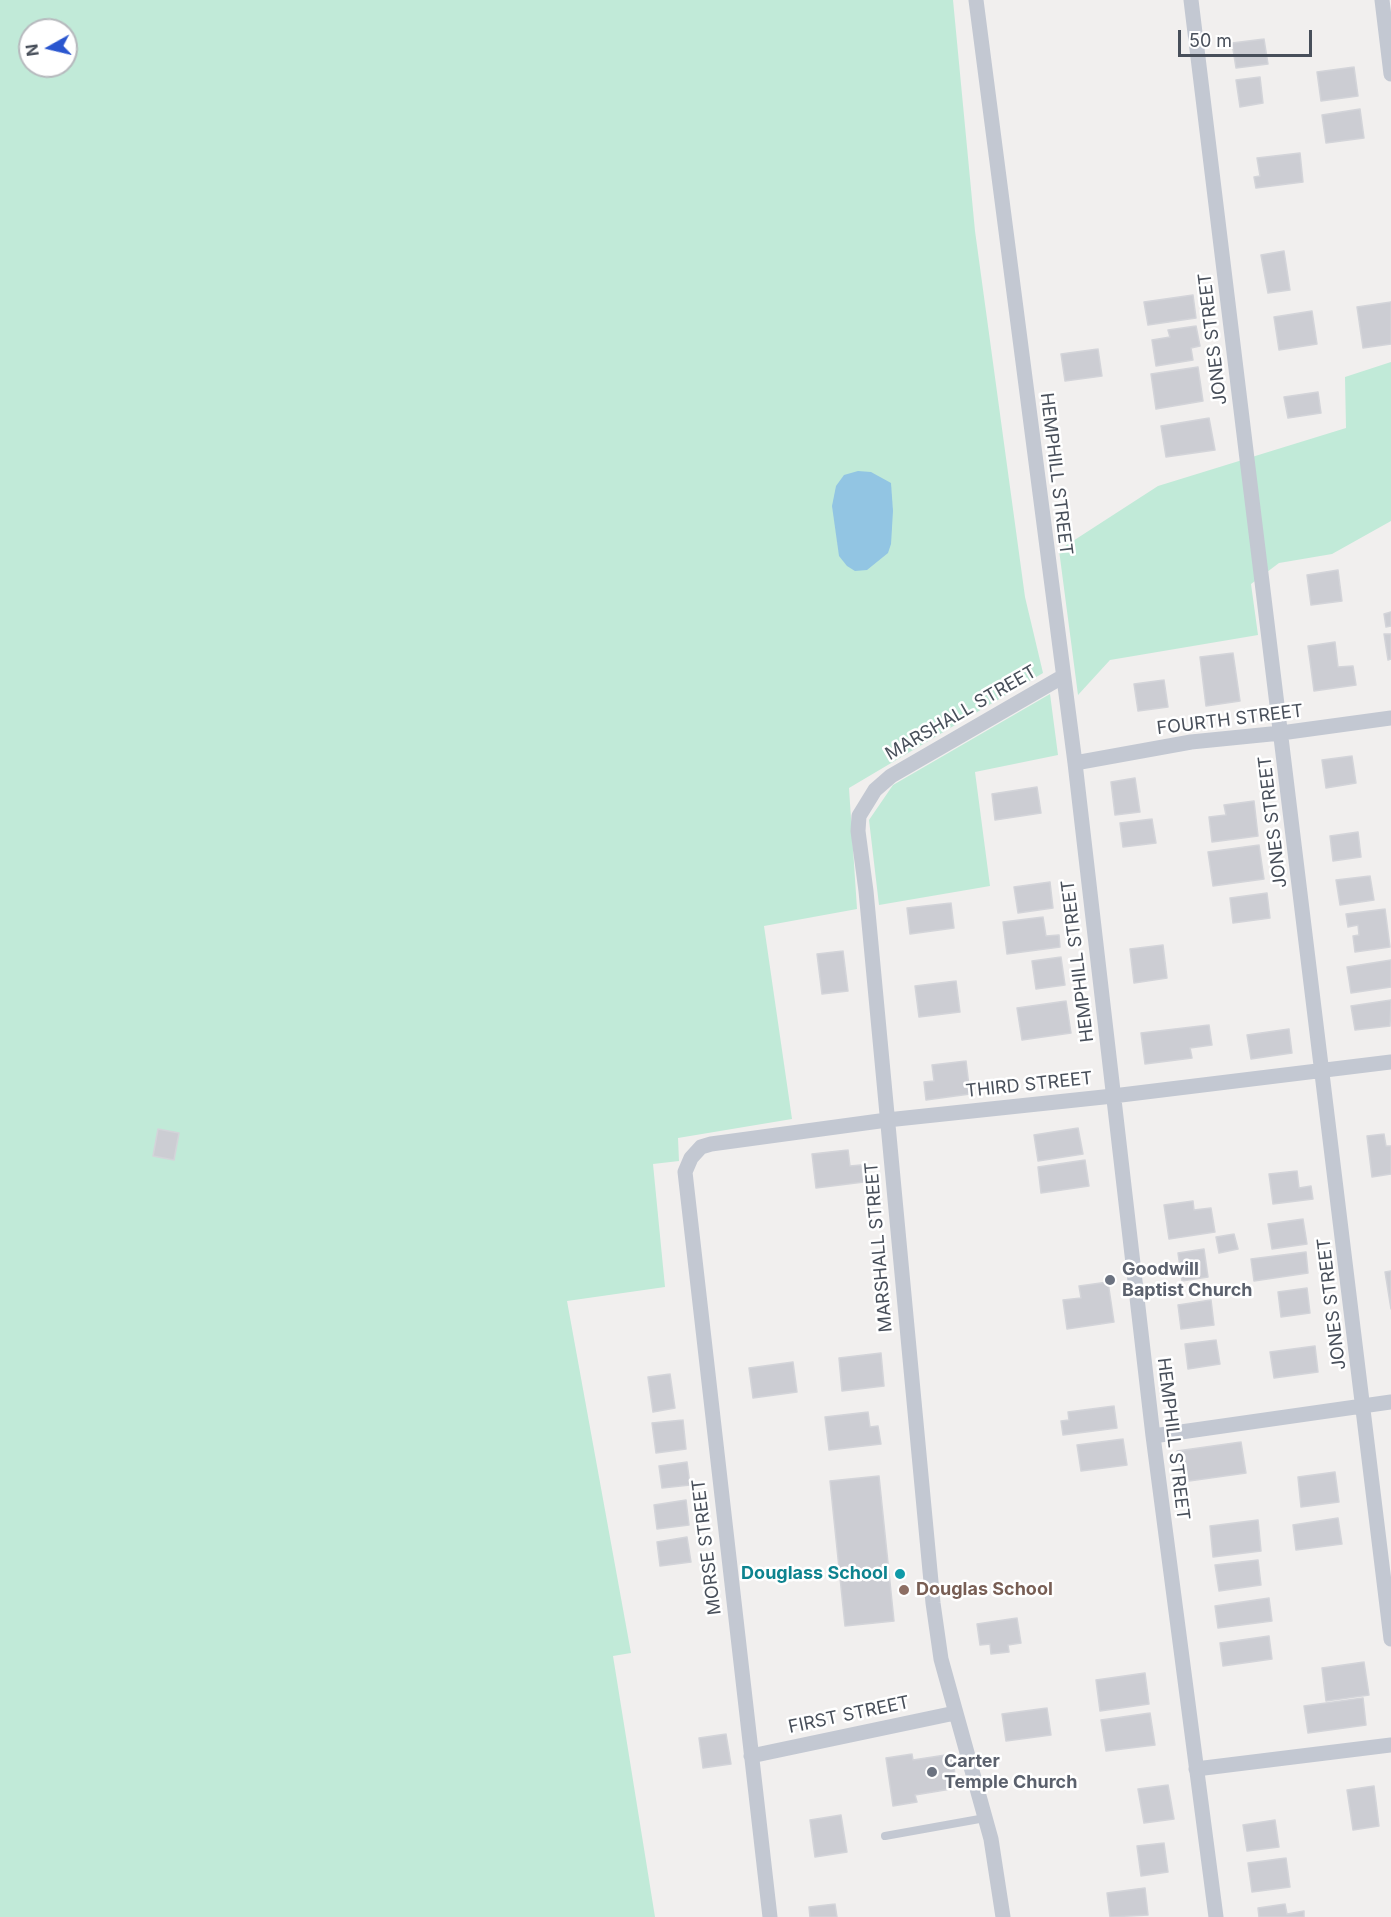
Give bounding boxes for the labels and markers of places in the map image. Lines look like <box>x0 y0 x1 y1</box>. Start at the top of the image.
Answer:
place label: Goodwill Baptist Church <box>1122 1259 1253 1302</box>
marker: Goodwill Baptist Church <box>1103 1273 1117 1287</box>
place label: Douglass School <box>741 1563 888 1585</box>
marker: Douglass School <box>893 1567 907 1581</box>
place label: Douglas School <box>916 1579 1053 1601</box>
marker: Douglas School <box>897 1583 911 1597</box>
place label: Carter Temple Church <box>944 1751 1077 1794</box>
marker: Carter Temple Church <box>925 1765 939 1779</box>

